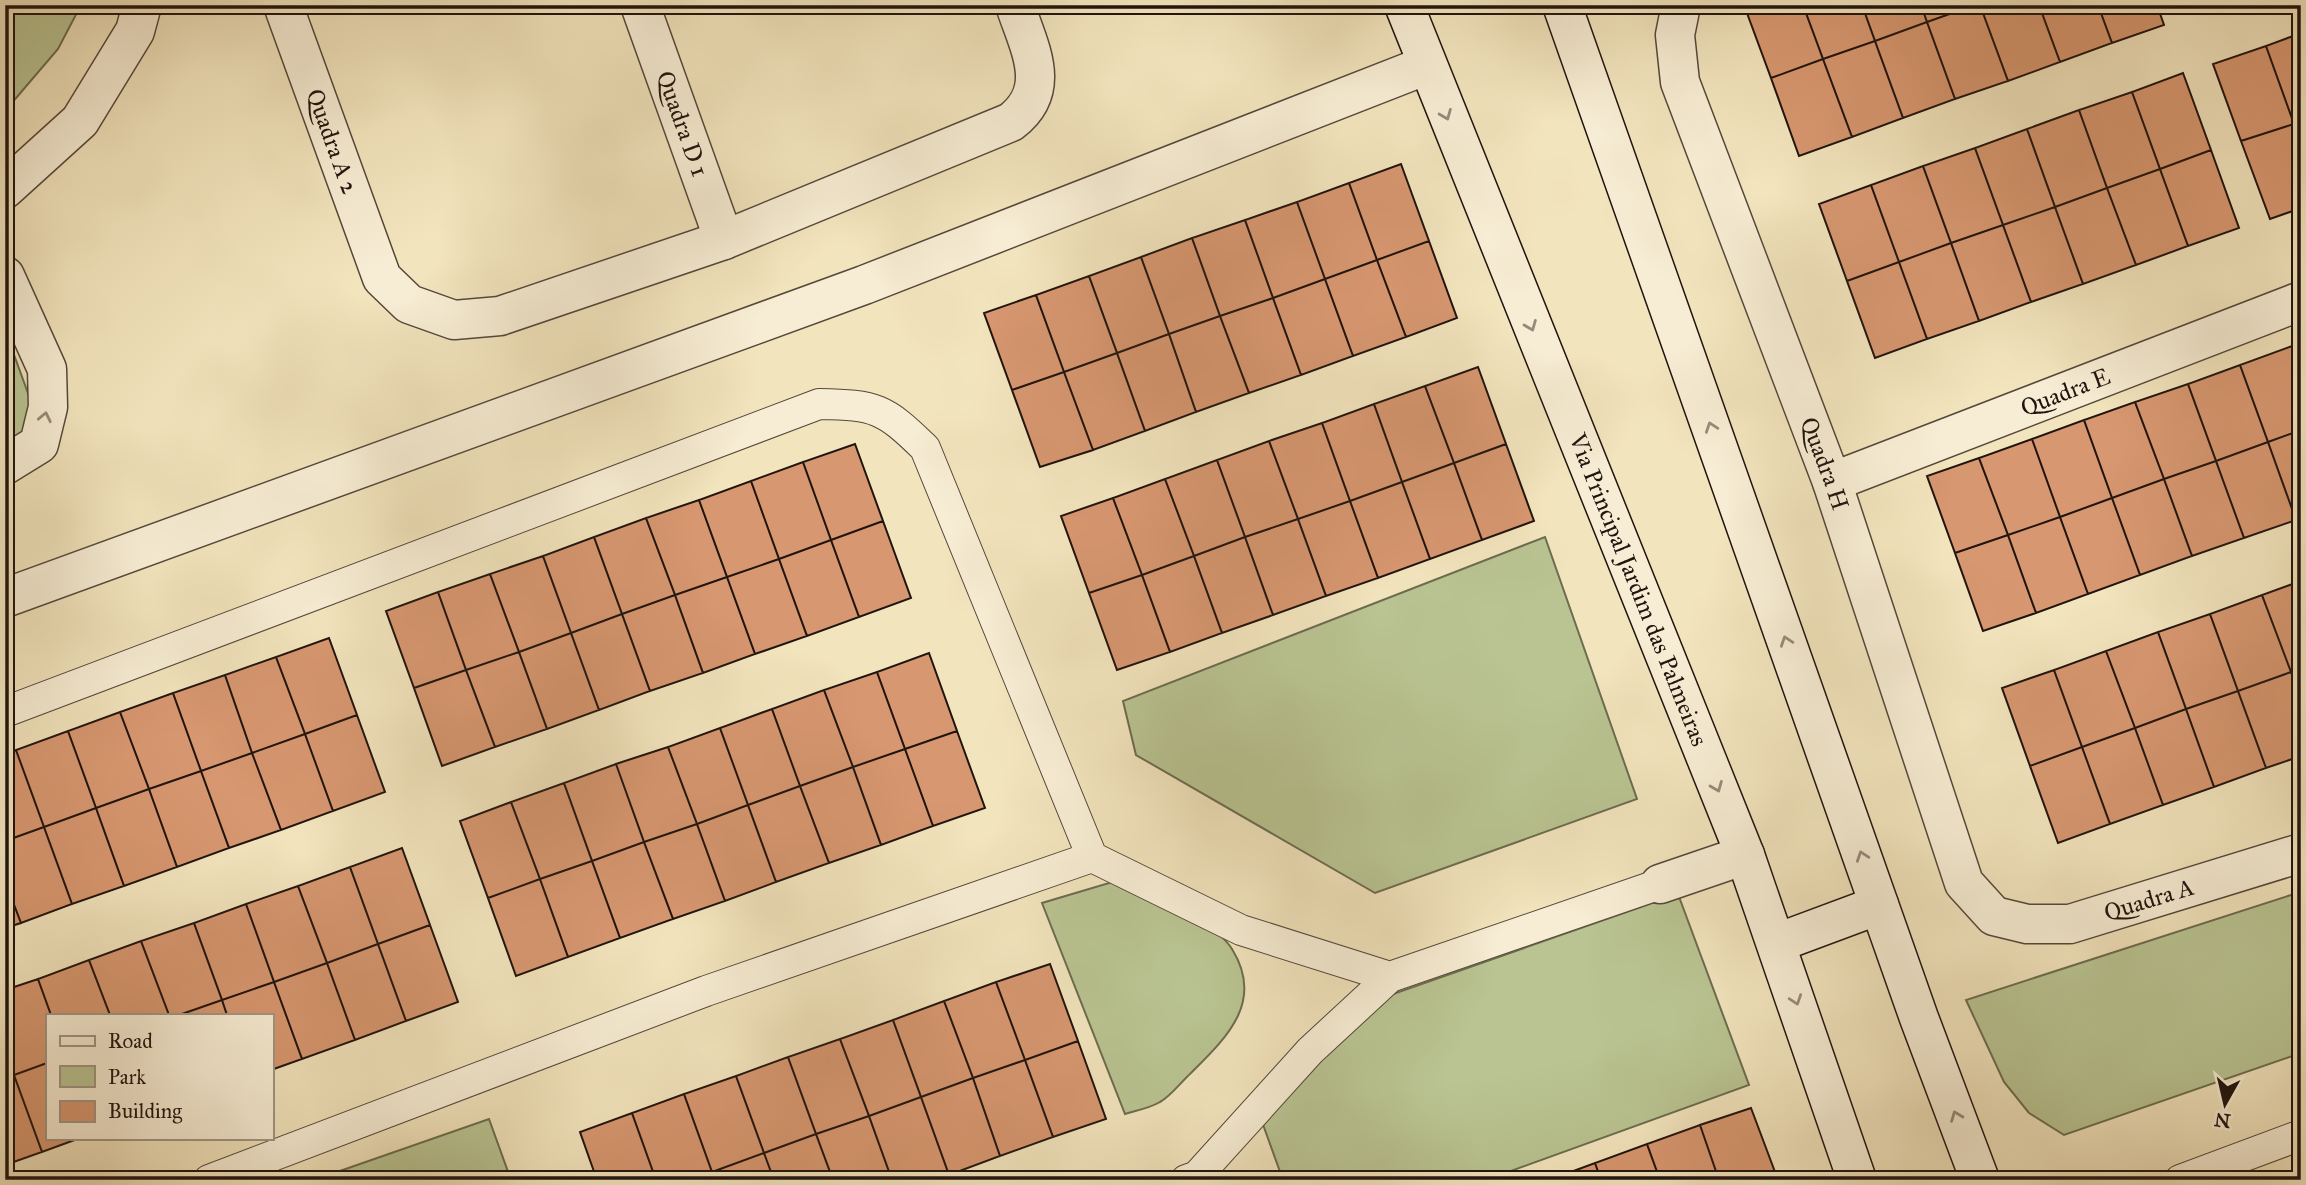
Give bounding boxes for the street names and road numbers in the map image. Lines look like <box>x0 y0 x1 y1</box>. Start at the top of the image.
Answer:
street label: Quadra D 1 <box>650 67 715 180</box>
street label: Quadra A 2 <box>300 85 365 198</box>
street label: Quadra E <box>2016 361 2114 423</box>
street label: Quadra H <box>1794 413 1855 514</box>
street label: Via Principal Jardim das Palmeiras <box>1562 428 1715 750</box>
street label: Quadra A <box>2100 872 2197 928</box>

